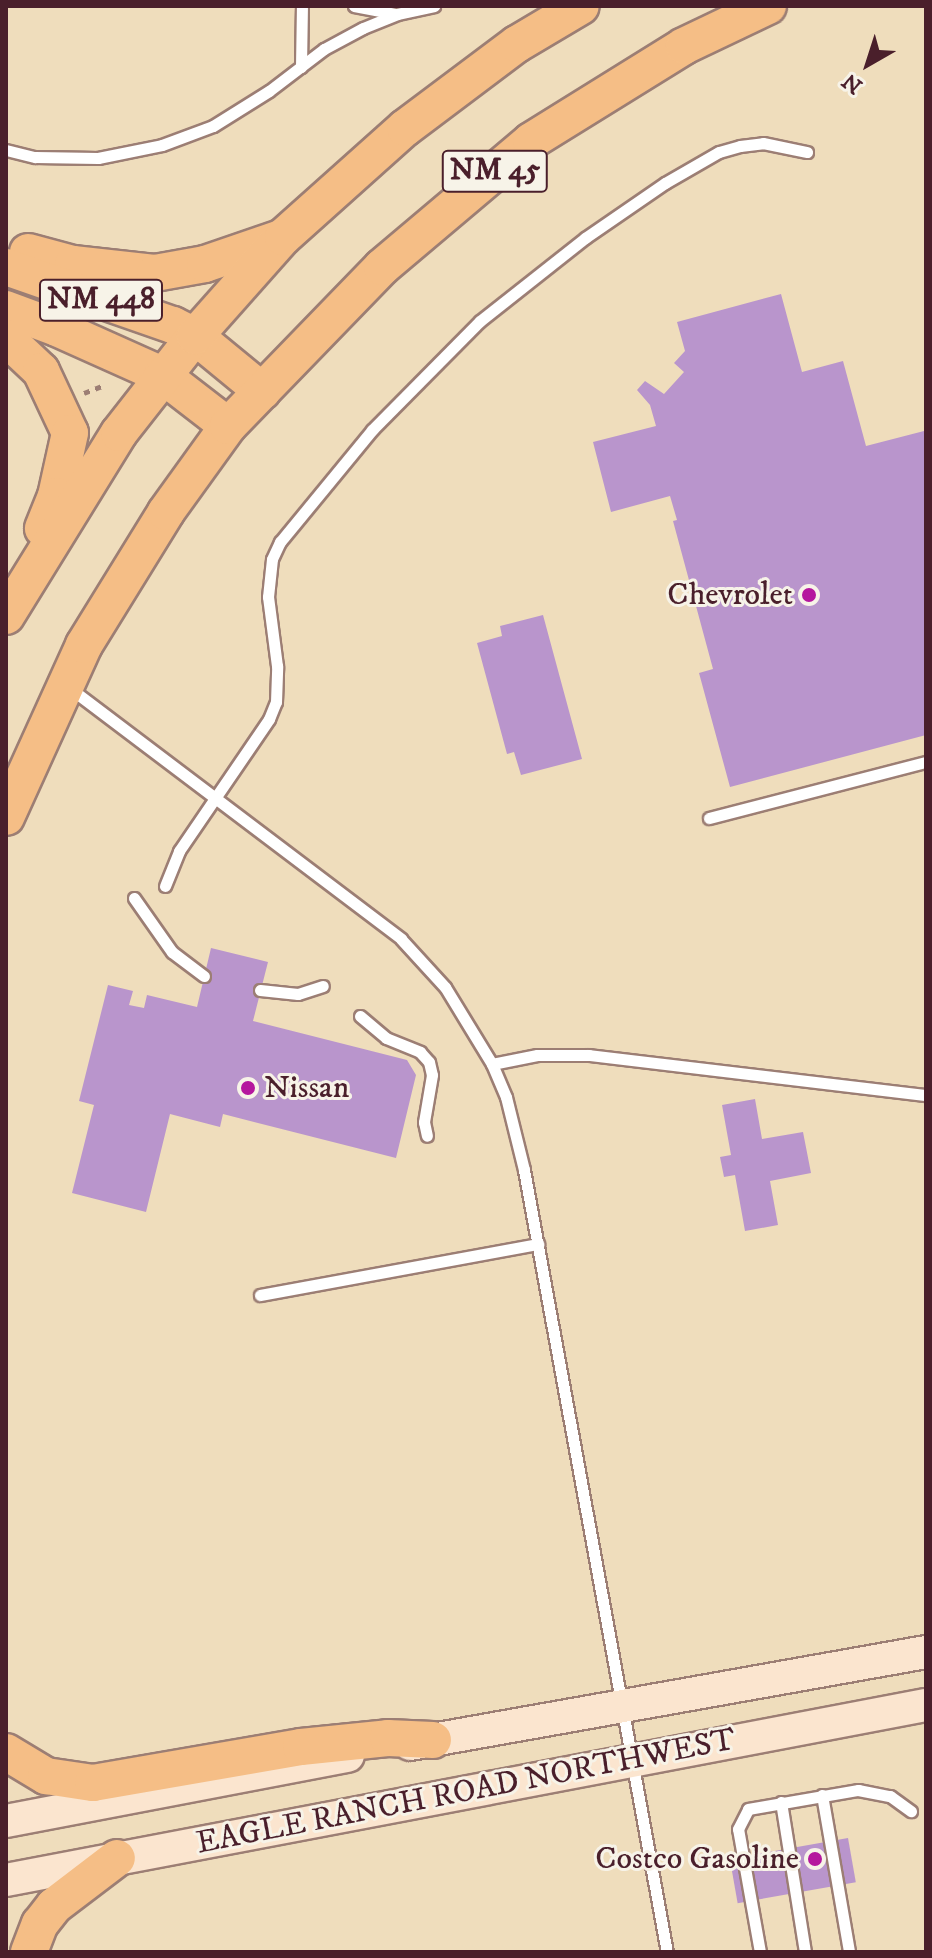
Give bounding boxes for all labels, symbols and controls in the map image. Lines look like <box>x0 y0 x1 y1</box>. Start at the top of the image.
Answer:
north arrow <box>828 24 908 104</box>
text: N <box>837 67 868 99</box>
road number: NM 45 <box>441 145 549 197</box>
road number: NM 448 <box>37 274 165 326</box>
place label: Chevrolet <box>667 576 793 614</box>
marker: Chevrolet <box>800 586 818 604</box>
place label: Nissan <box>264 1069 349 1107</box>
marker: Nissan <box>239 1079 257 1097</box>
street label: EAGLE RANCH ROAD NORTHWEST <box>193 1721 739 1863</box>
place label: Costco Gasoline <box>595 1840 799 1878</box>
marker: Costco Gasoline <box>806 1850 824 1868</box>

